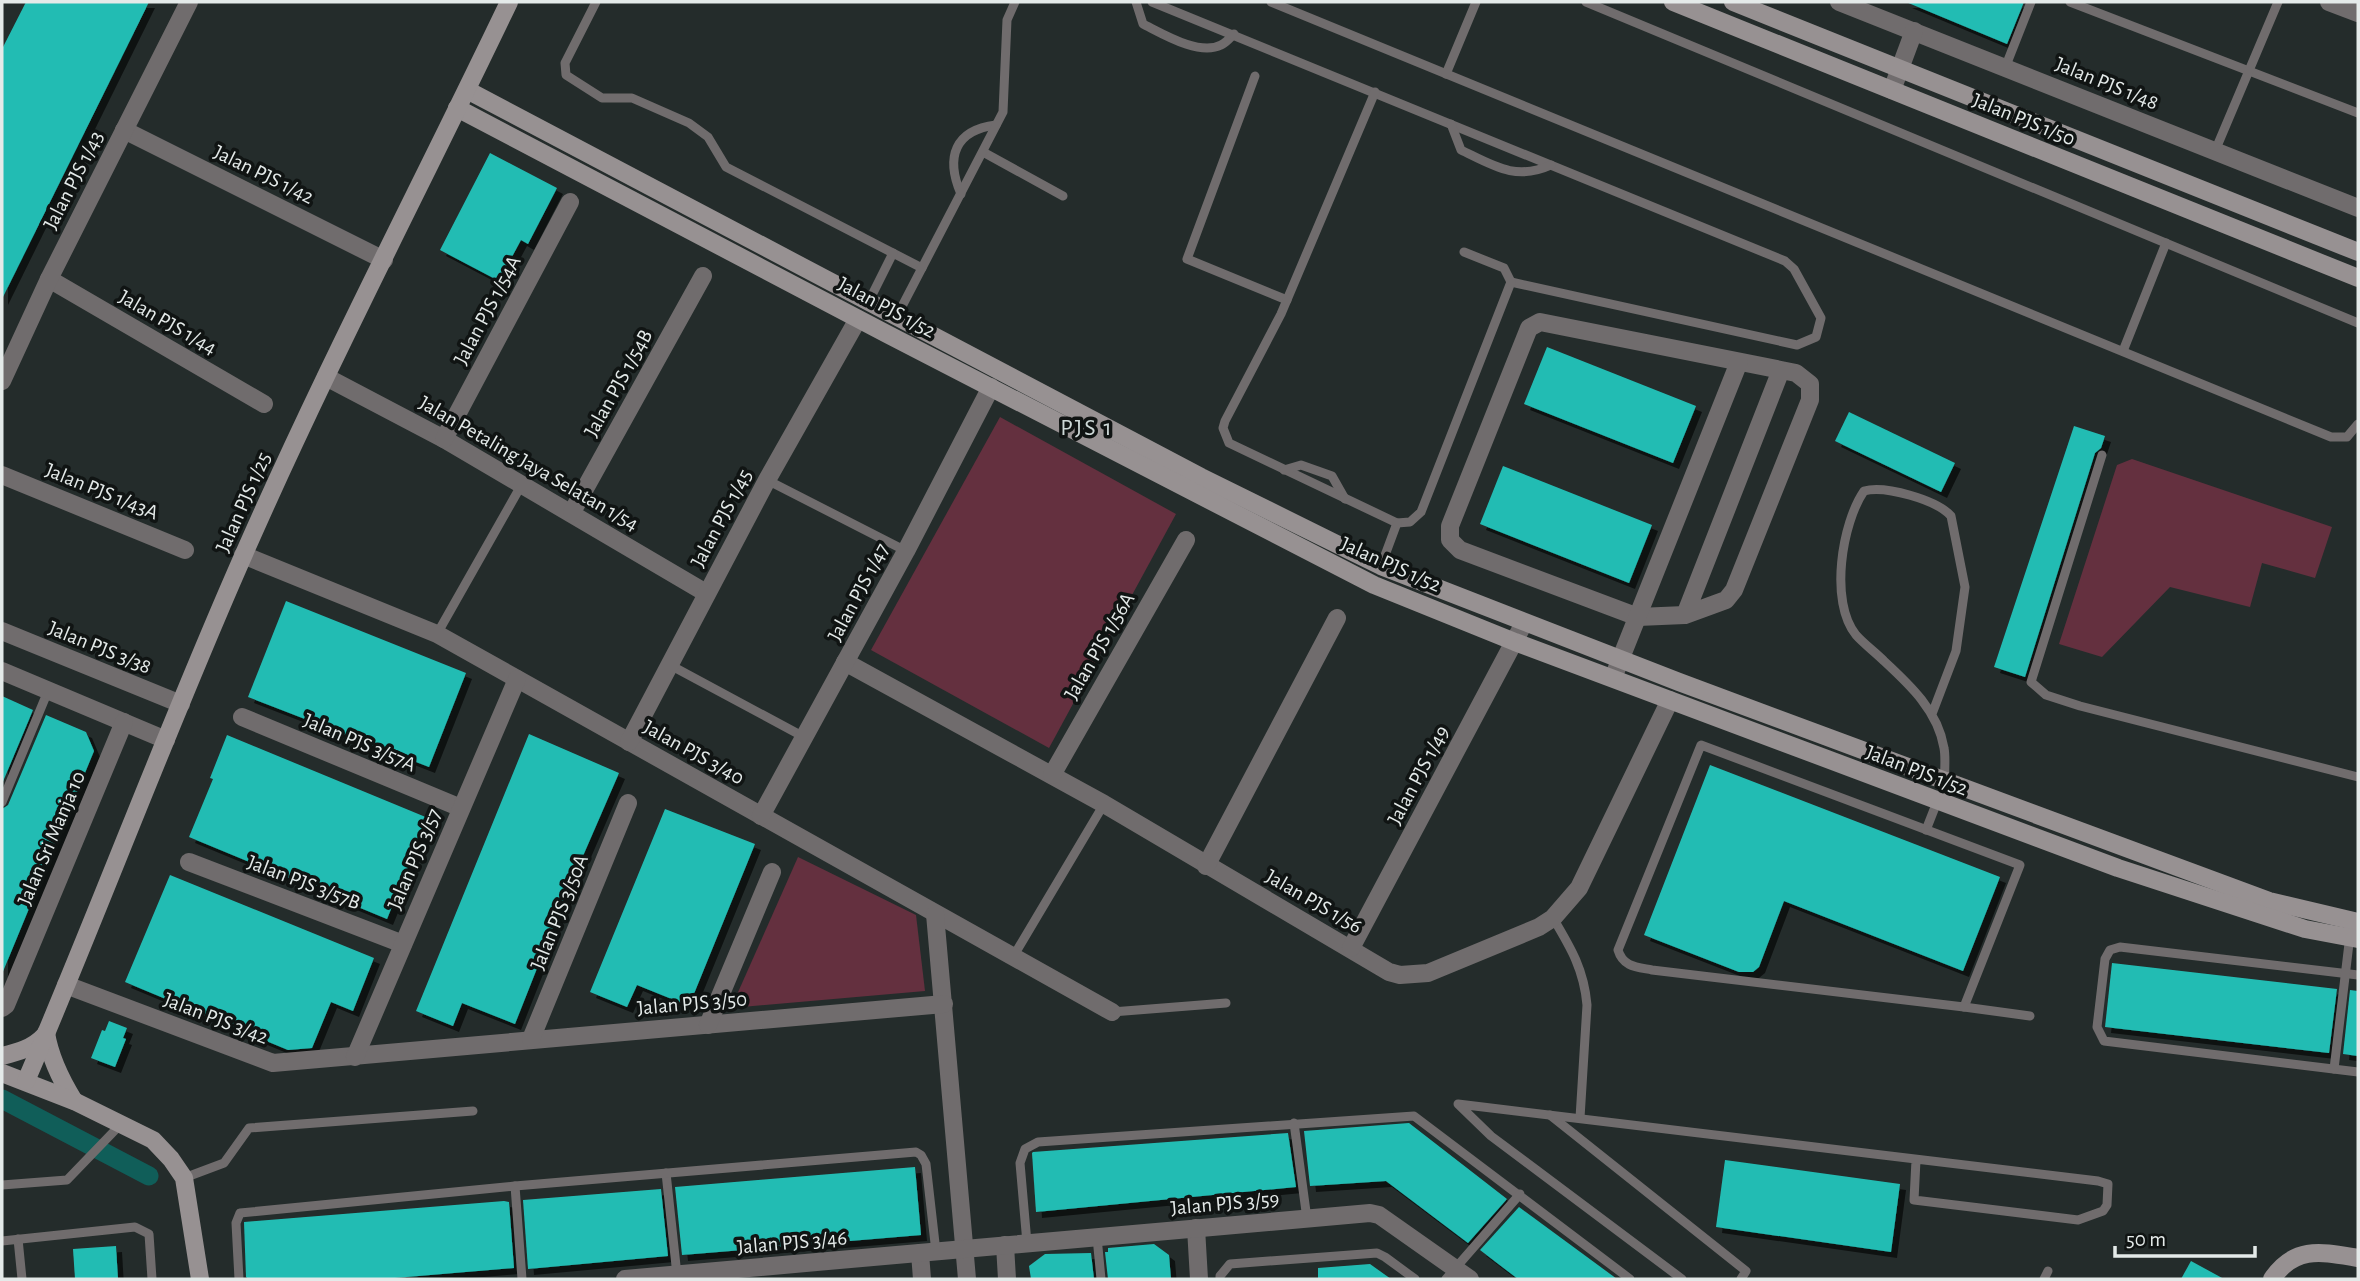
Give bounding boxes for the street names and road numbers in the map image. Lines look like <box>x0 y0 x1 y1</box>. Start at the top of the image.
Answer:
street label: Jalan PJS 1/48 <box>2052 53 2161 114</box>
street label: Jalan PJS 1/50 <box>1969 89 2078 150</box>
street label: Jalan PJS 1/43 <box>40 128 107 233</box>
street label: Jalan PJS 1/42 <box>210 141 317 208</box>
street label: Jalan PJS 1/54A <box>450 252 525 368</box>
street label: Jalan PJS 1/52 <box>835 273 939 342</box>
street label: Jalan PJS 1/44 <box>115 286 220 359</box>
street label: Jalan PJS 1/54B <box>580 326 656 440</box>
street label: Jalan Petaling Jaya Selatan 1/54 <box>415 392 642 535</box>
street label: Jalan PJS 1/25 <box>212 449 275 555</box>
street label: Jalan PJS 1/43A <box>42 459 161 524</box>
street label: Jalan PJS 1/45 <box>687 466 756 571</box>
street label: Jalan PJS 1/52 <box>1338 533 1444 596</box>
street label: Jalan PJS 1/47 <box>824 540 893 645</box>
street label: Jalan PJS 1/56A <box>1060 589 1138 703</box>
street label: Jalan PJS 3/38 <box>45 617 154 678</box>
street label: Jalan PJS 3/57A <box>301 709 419 776</box>
street label: Jalan PJS 3/40 <box>640 716 748 789</box>
street label: Jalan PJS 1/49 <box>1384 722 1453 828</box>
street label: Jalan PJS 1/52 <box>1863 741 1971 799</box>
street label: Jalan Sri Manja 10 <box>14 768 89 908</box>
street label: Jalan PJS 3/57 <box>384 805 445 913</box>
street label: Jalan PJS 3/57B <box>244 851 363 914</box>
street label: Jalan PJS 3/50A <box>527 852 592 973</box>
street label: Jalan PJS 1/56 <box>1262 865 1366 937</box>
street label: Jalan PJS 3/50 <box>636 988 748 1019</box>
street label: Jalan PJS 3/42 <box>161 989 271 1048</box>
street label: Jalan PJS 3/59 <box>1170 1188 1280 1219</box>
street label: Jalan PJS 3/46 <box>736 1227 848 1258</box>

